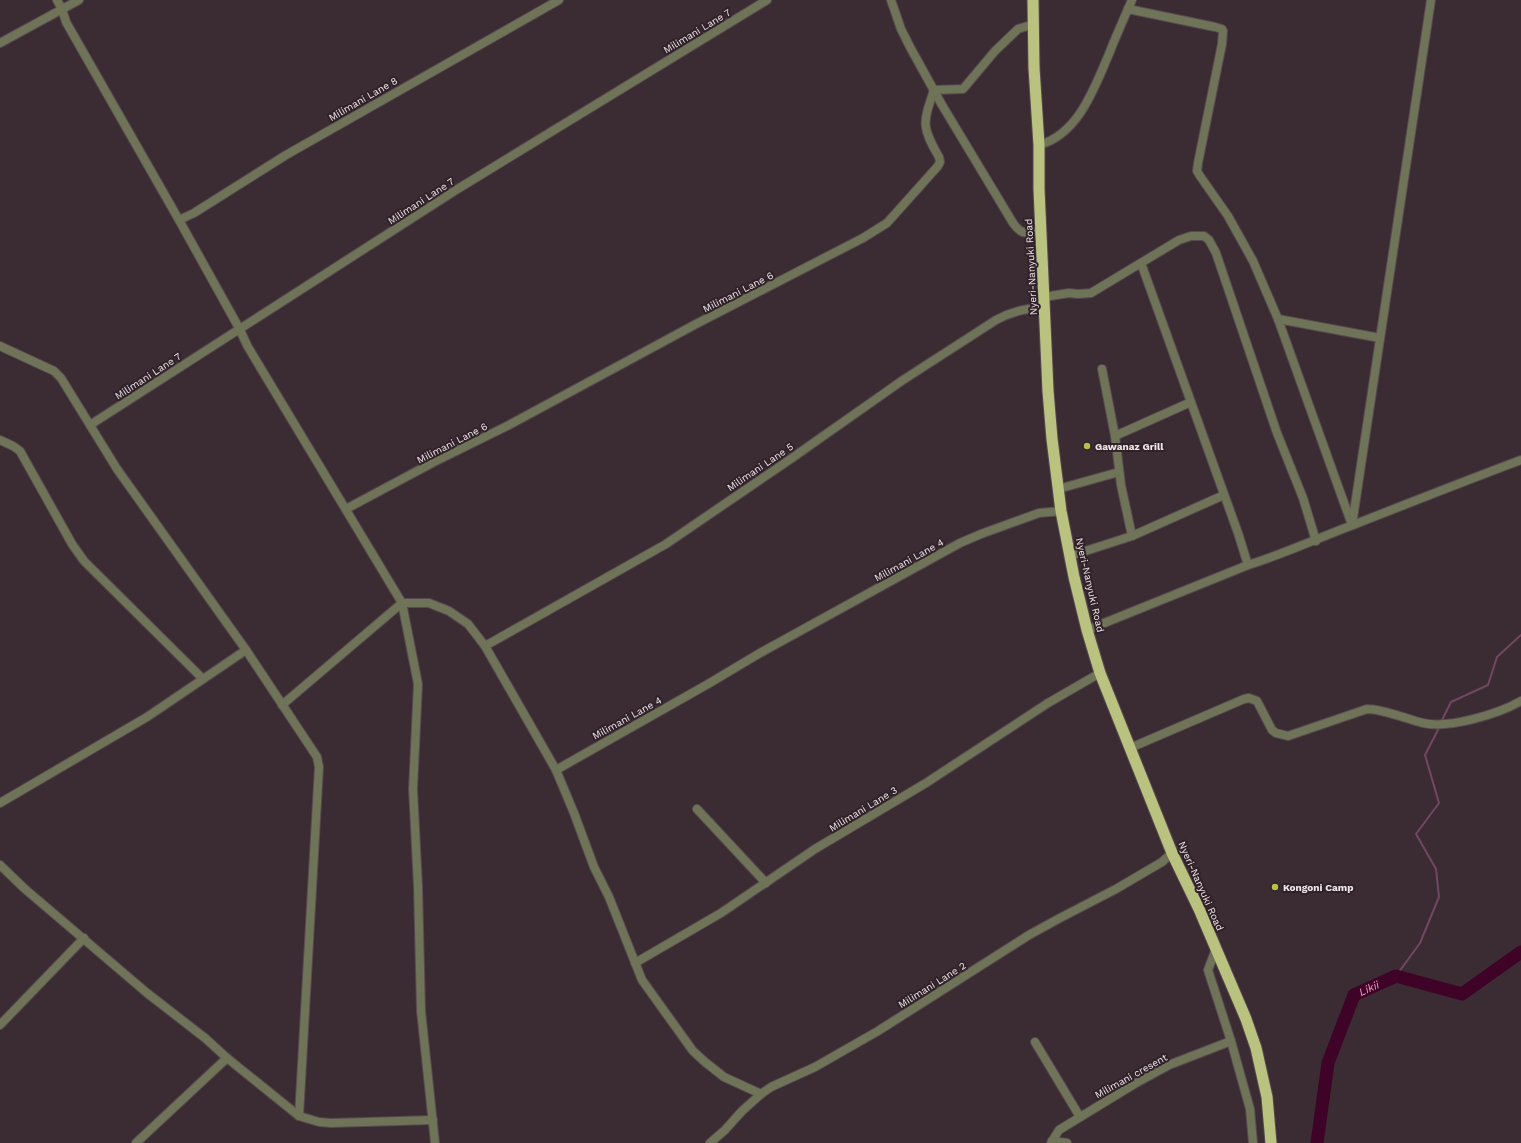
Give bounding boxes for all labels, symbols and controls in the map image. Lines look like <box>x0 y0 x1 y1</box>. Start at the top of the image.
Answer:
street label: Milimani Lane 7 <box>661 6 733 55</box>
street label: Milimani Lane 8 <box>327 75 399 123</box>
street label: Milimani Lane 7 <box>386 175 456 226</box>
street label: Nyeri-Nanyuki Road <box>1023 218 1039 316</box>
street label: Milimani Lane 6 <box>701 270 775 314</box>
street label: Milimani Lane 7 <box>113 350 183 401</box>
street label: Milimani Lane 6 <box>415 421 489 465</box>
street label: Milimani Lane 5 <box>725 441 795 493</box>
marker: Gawanaz Grill <box>1082 441 1092 451</box>
place label: Gawanaz Grill <box>1095 441 1164 452</box>
street label: Milimani Lane 4 <box>872 536 946 584</box>
street label: Nyeri-Nanyuki Road <box>1074 537 1106 633</box>
street label: Milimani Lane 4 <box>590 694 664 742</box>
street label: Milimani Lane 3 <box>827 784 899 834</box>
street label: Nyeri-Nanyuki Road <box>1176 840 1226 932</box>
marker: Kongoni Camp <box>1270 882 1280 892</box>
place label: Kongoni Camp <box>1283 882 1354 893</box>
street label: Milimani Lane 2 <box>896 960 968 1010</box>
water label: Likii <box>1357 977 1382 998</box>
street label: Milimani cresent <box>1093 1051 1170 1100</box>

